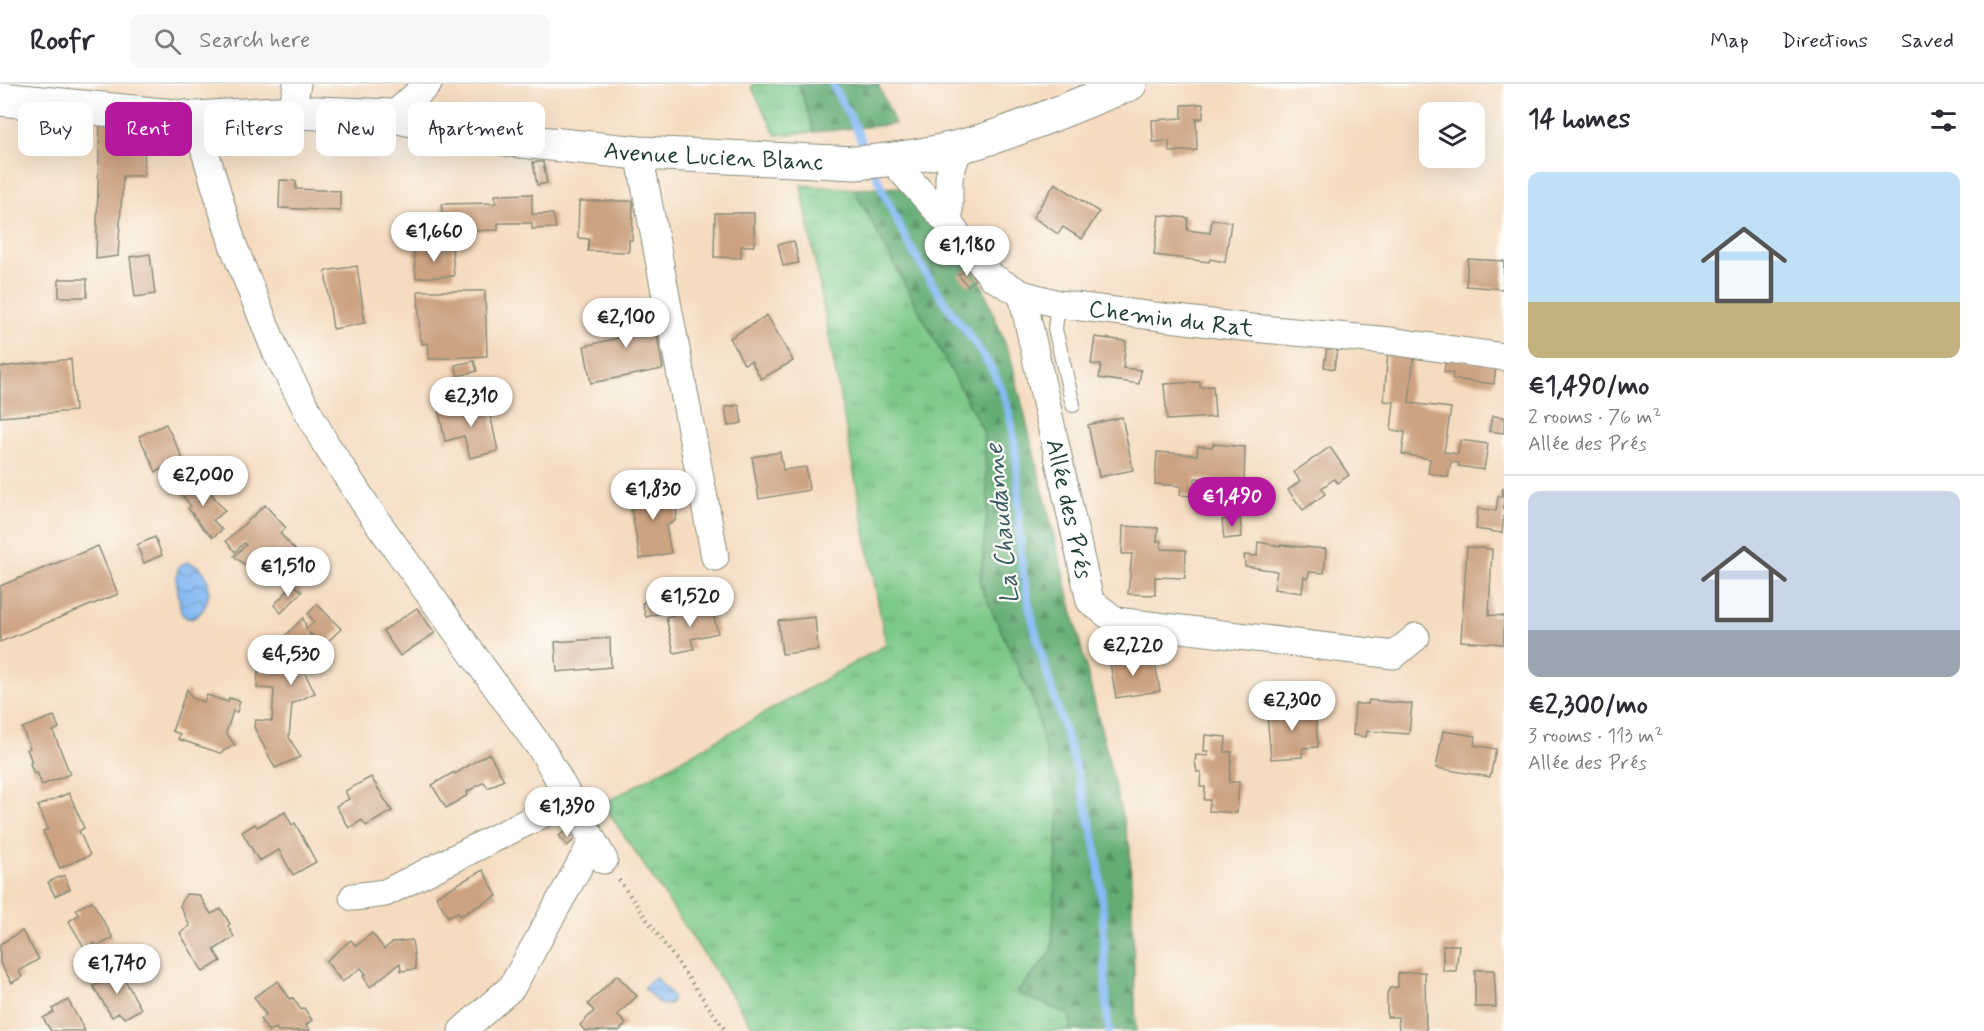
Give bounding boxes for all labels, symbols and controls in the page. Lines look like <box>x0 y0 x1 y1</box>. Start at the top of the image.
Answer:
search box <box>130 14 550 68</box>
text: Roofr <box>30 23 94 60</box>
icon: search <box>151 25 184 58</box>
text: Search here <box>199 27 310 55</box>
text: Map <box>1710 27 1749 55</box>
text: Directions <box>1782 27 1868 55</box>
text: Saved <box>1901 27 1954 55</box>
chip: Buy <box>18 102 93 156</box>
chip: Rent <box>105 102 192 156</box>
chip: Filters <box>204 102 304 156</box>
chip: New <box>316 102 396 156</box>
chip: Apartment <box>408 102 545 156</box>
map controls <box>1419 102 1485 168</box>
button: layers <box>1419 102 1485 168</box>
text: 14 homes <box>1528 103 1630 137</box>
icon: filters <box>1927 104 1960 137</box>
street label: Avenue Lucien Blanc <box>602 136 824 178</box>
icon: home <box>1690 211 1798 319</box>
pin: €1,660 <box>385 212 483 263</box>
text: €1,660 <box>405 218 463 245</box>
pin: €1,180 <box>918 226 1016 277</box>
text: €1,180 <box>939 232 995 259</box>
street label: Chemin du Rat <box>1087 294 1255 345</box>
pin: €2,100 <box>577 298 675 349</box>
text: €2,100 <box>596 304 656 331</box>
text: €1,490/mo <box>1528 370 1649 404</box>
pin: €2,310 <box>422 377 520 428</box>
text: €2,310 <box>444 383 498 410</box>
text: 2 rooms · 76 m² <box>1528 404 1661 431</box>
text: Allée des Prés <box>1528 431 1647 458</box>
street label: Allée des Prés <box>1038 436 1099 583</box>
water label: La Chaudanne <box>978 441 1028 605</box>
pin: €2,000 <box>154 456 252 507</box>
text: €2,000 <box>172 462 234 489</box>
pin: €1,830 <box>604 470 702 521</box>
text: €1,830 <box>625 476 681 503</box>
pin: €1,490 <box>1183 477 1281 528</box>
text: €1,490 <box>1202 483 1262 510</box>
icon: home <box>1690 530 1798 638</box>
pin: €1,510 <box>239 547 337 598</box>
text: €1,510 <box>260 553 316 580</box>
pin: €1,520 <box>641 577 739 628</box>
text: €1,520 <box>660 583 720 610</box>
pin: €2,220 <box>1084 626 1182 677</box>
text: €2,220 <box>1103 632 1163 659</box>
pin: €4,530 <box>242 635 340 686</box>
text: €4,530 <box>261 641 321 668</box>
pin: €2,300 <box>1243 681 1341 732</box>
text: €2,300 <box>1263 687 1321 714</box>
text: €2,300/mo <box>1528 689 1648 723</box>
text: 3 rooms · 113 m² <box>1528 723 1663 750</box>
text: Allée des Prés <box>1528 750 1647 777</box>
pin: €1,390 <box>518 787 616 838</box>
text: €1,390 <box>539 793 595 820</box>
pin: €1,740 <box>68 944 166 995</box>
text: €1,740 <box>87 950 147 977</box>

